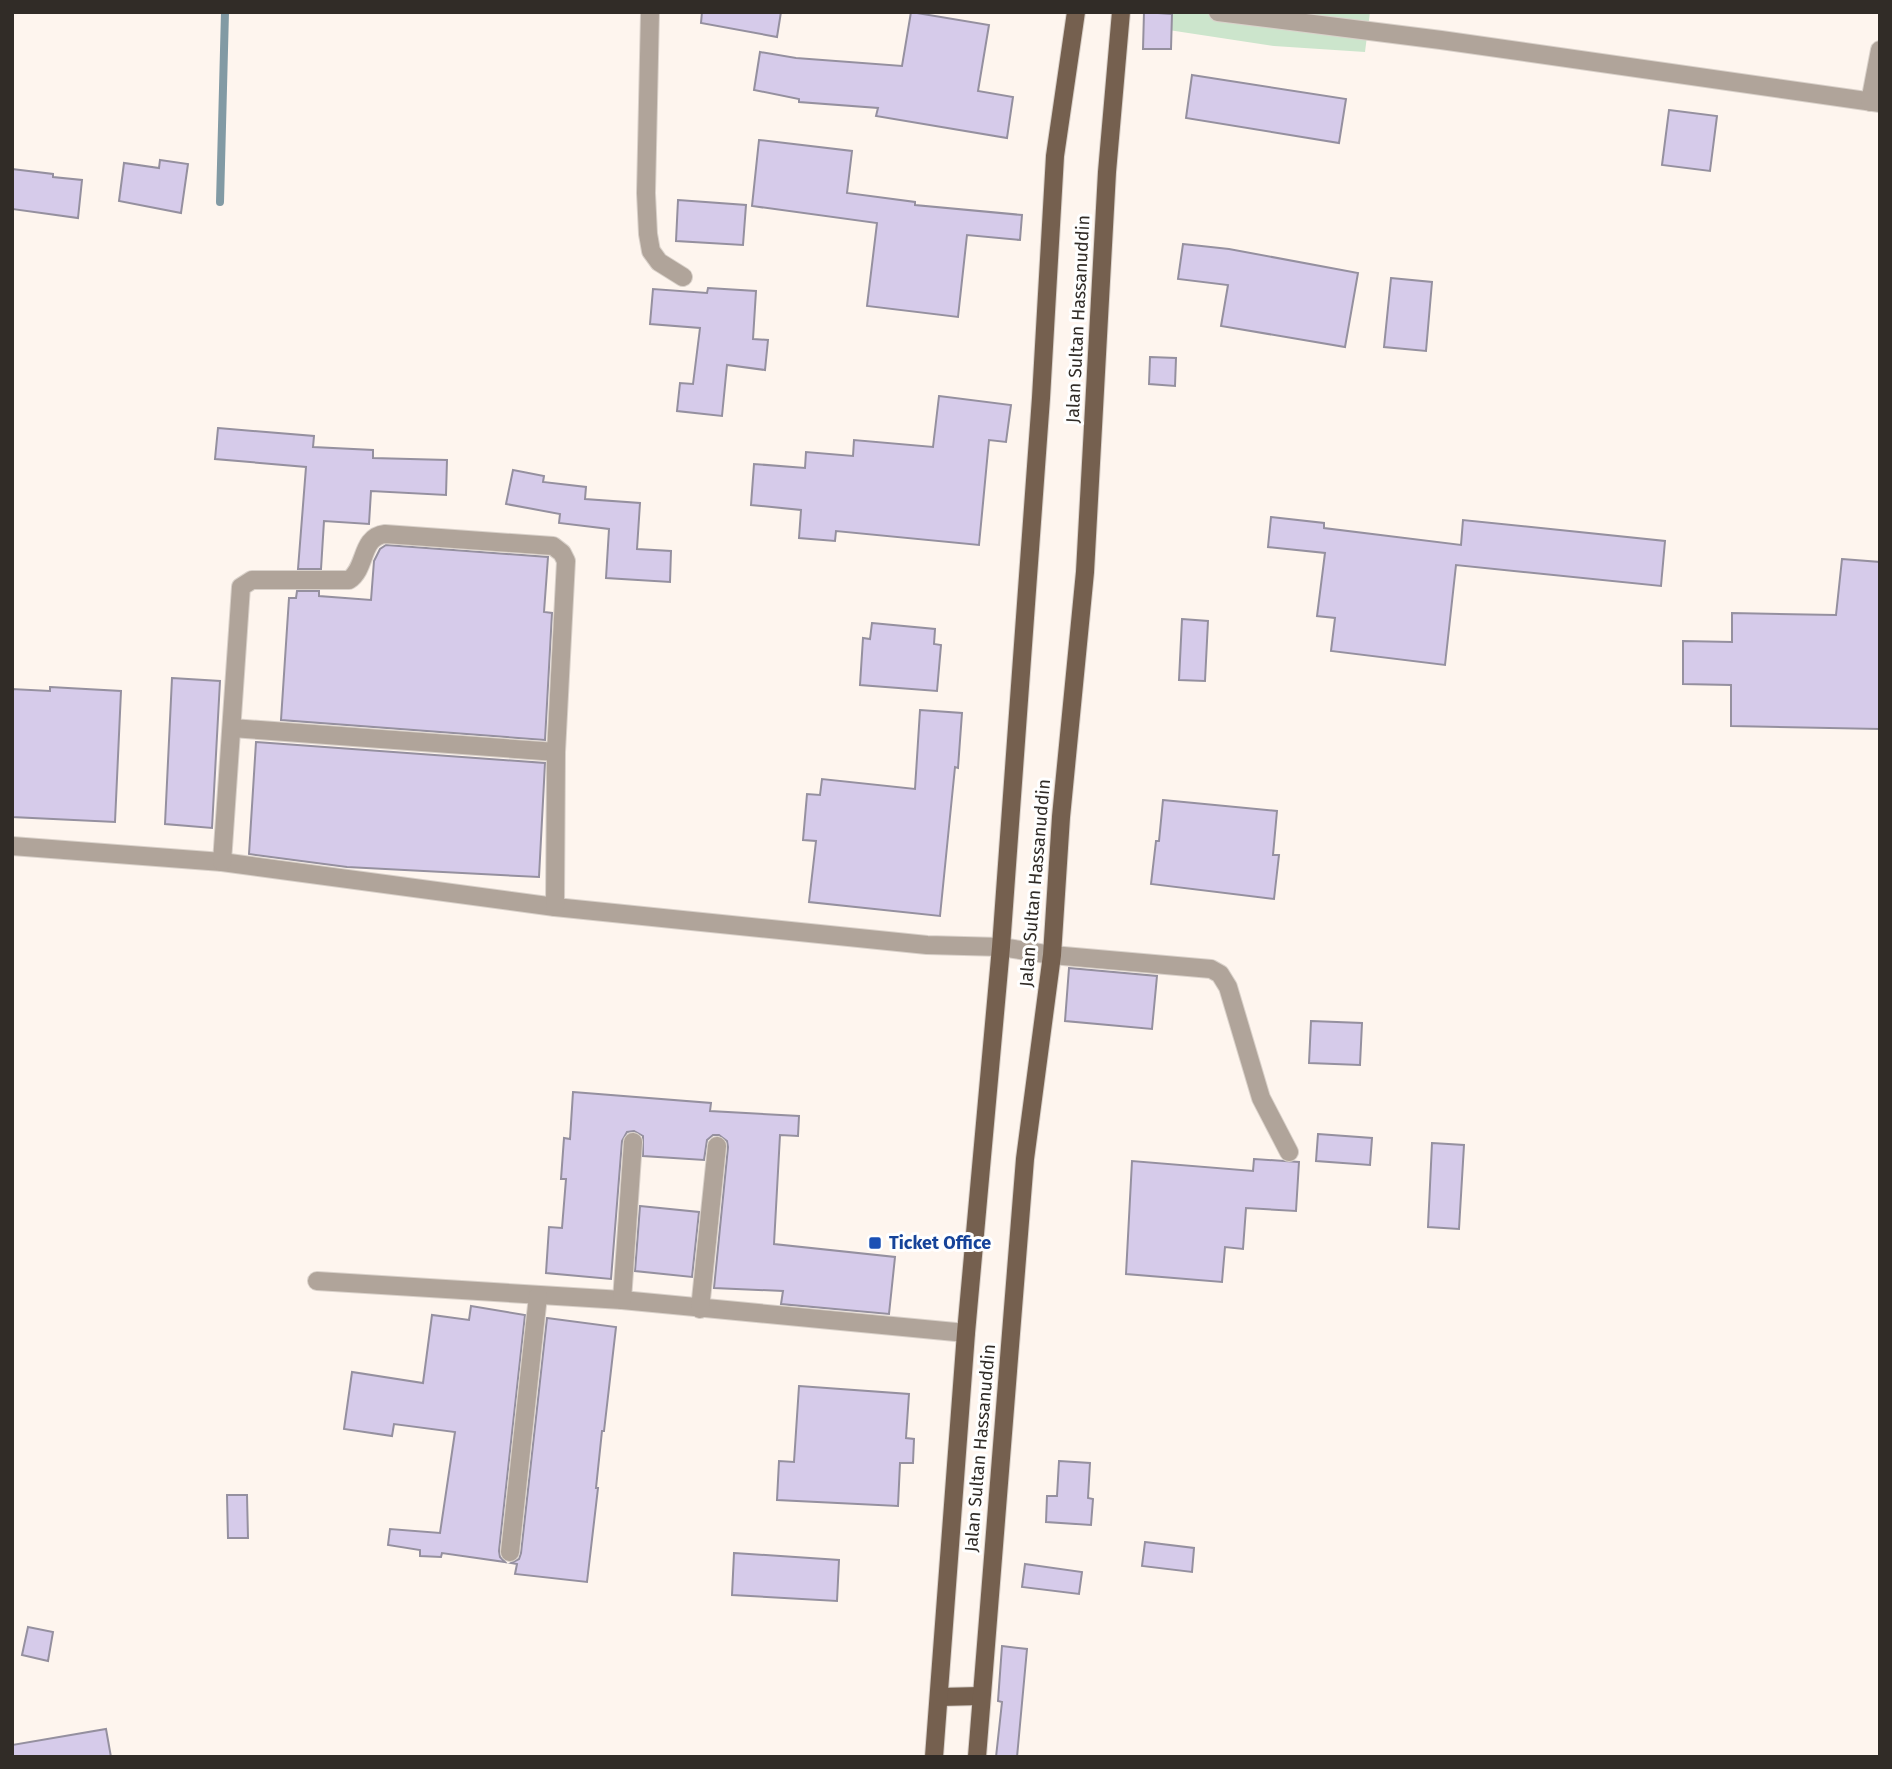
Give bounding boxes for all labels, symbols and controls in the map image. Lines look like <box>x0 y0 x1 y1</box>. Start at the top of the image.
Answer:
street label: Jalan Sultan Hassanuddin <box>1062 214 1094 424</box>
street label: Jalan Sultan Hassanuddin <box>1015 778 1055 988</box>
place label: Ticket Office <box>889 1232 991 1254</box>
marker: Ticket Office <box>867 1235 883 1251</box>
street label: Jalan Sultan Hassanuddin <box>960 1343 1000 1553</box>

